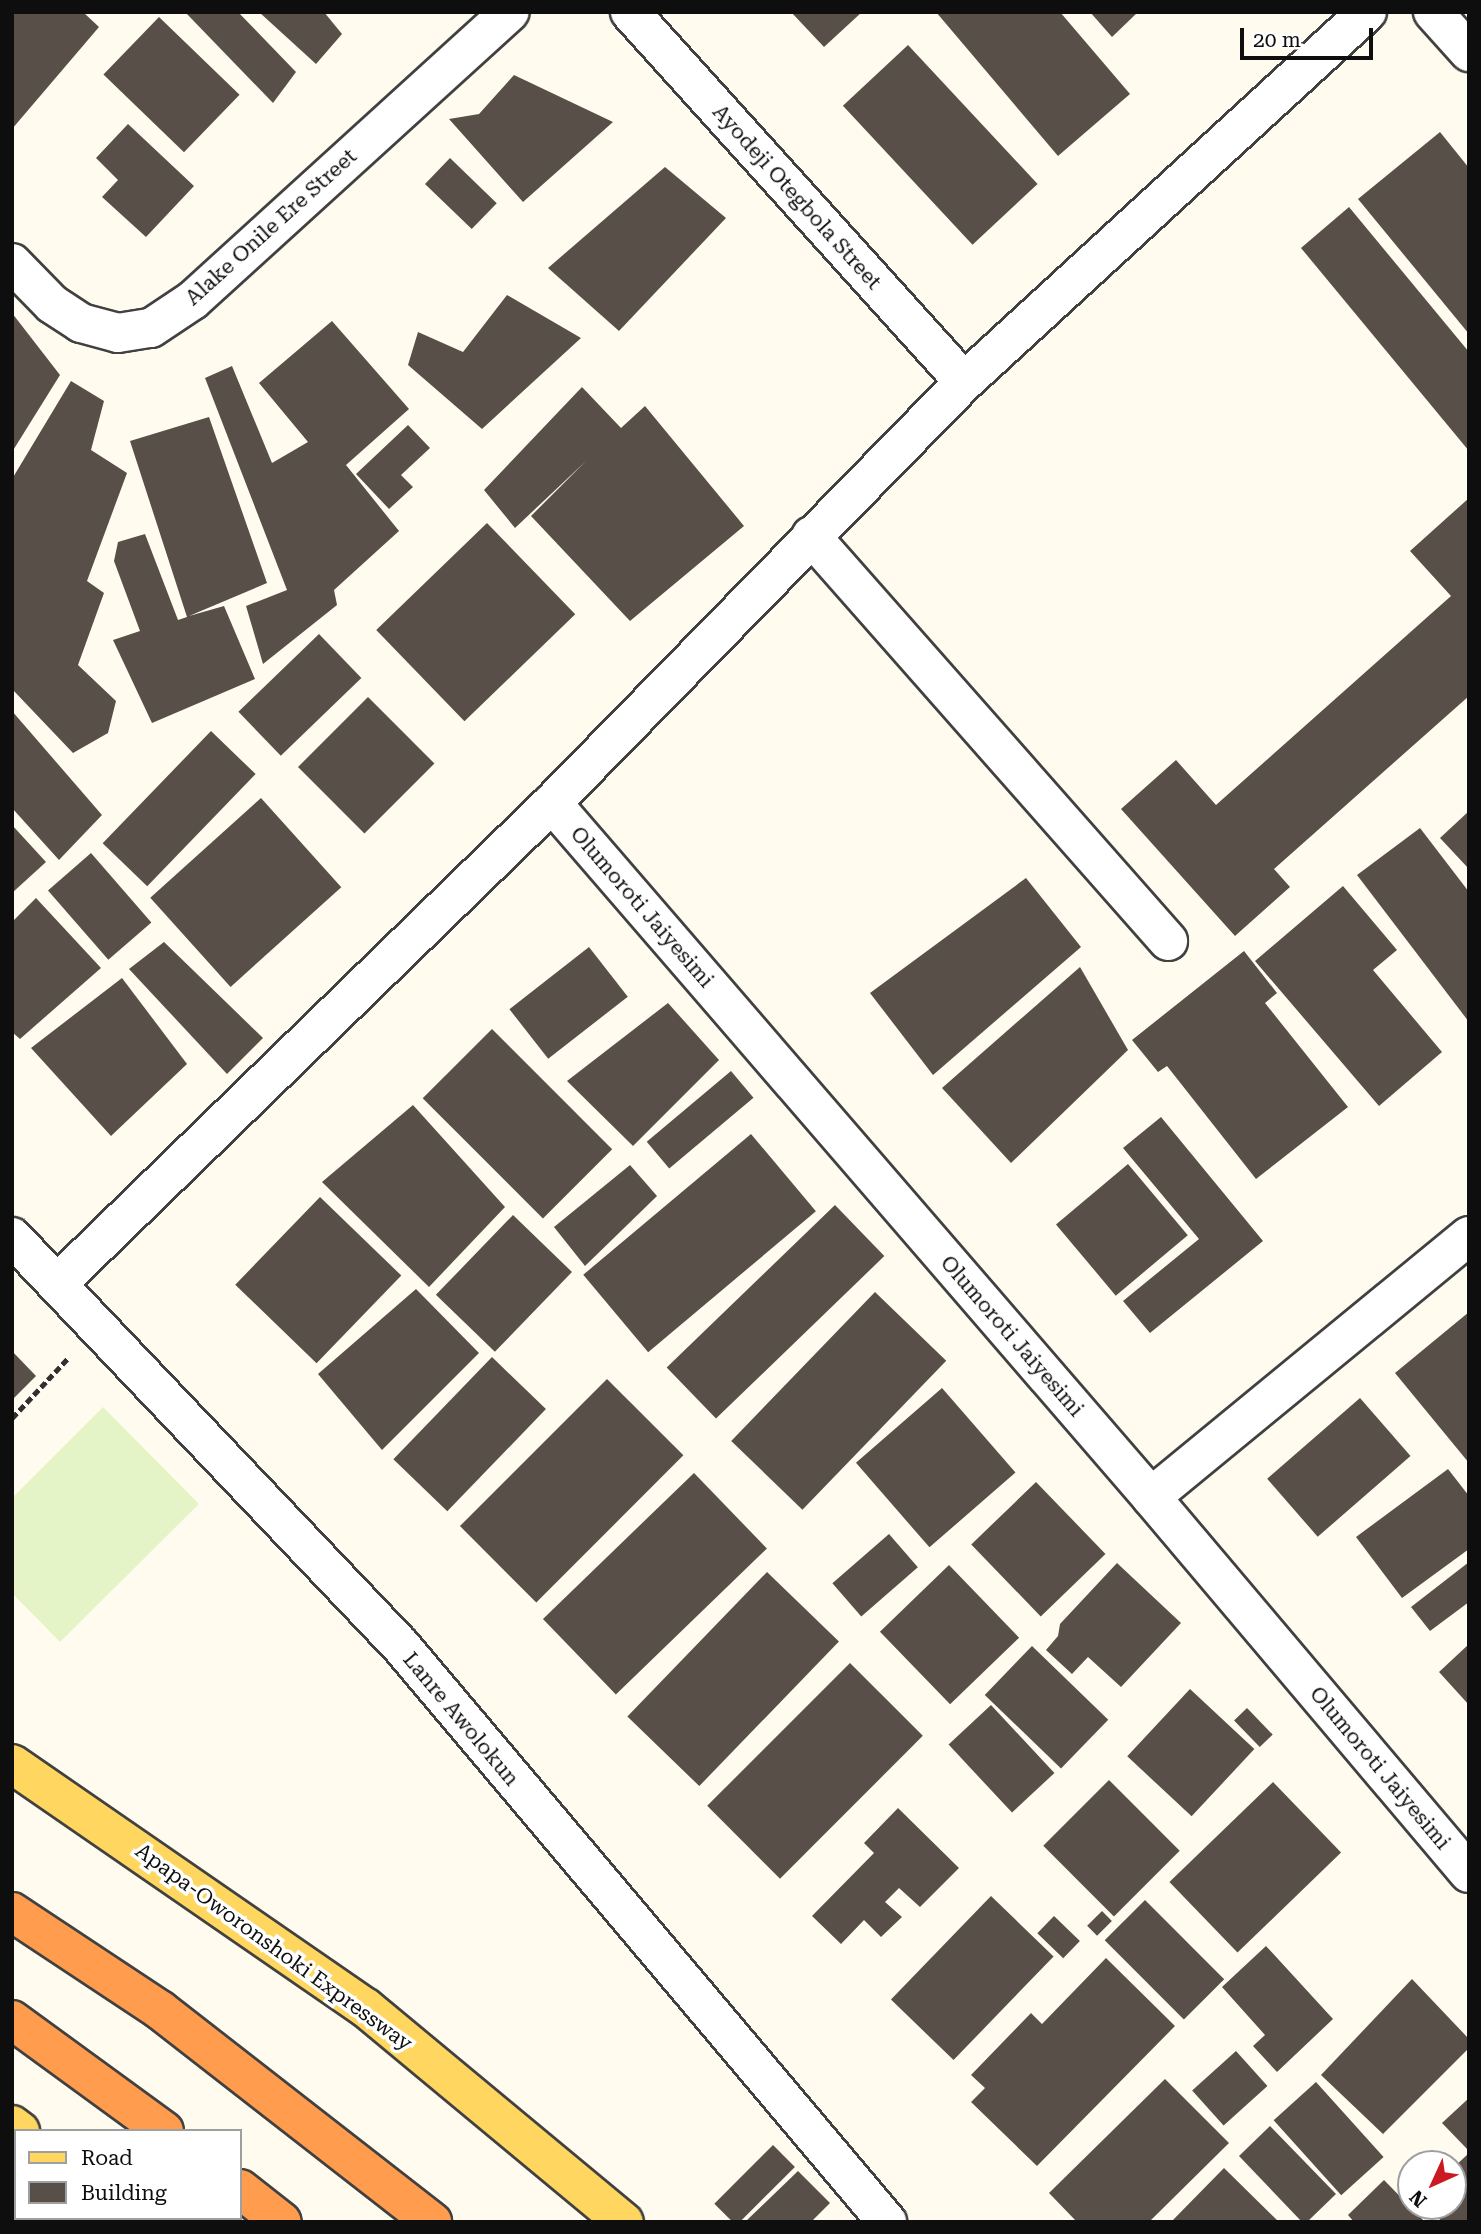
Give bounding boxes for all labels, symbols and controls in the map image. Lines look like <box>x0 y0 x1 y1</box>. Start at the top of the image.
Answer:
scale bar <box>1243 14 1376 58</box>
text: 20 m <box>1253 28 1301 52</box>
street label: Ayodeji Otegbola Street <box>707 99 887 295</box>
street label: Alake Onile Ere Street <box>180 143 362 311</box>
street label: Olumoroti Jaiyesimi <box>565 821 719 993</box>
street label: Olumoroti Jaiyesimi <box>935 1250 1089 1422</box>
street label: Lanre Awolokun <box>398 1647 524 1791</box>
street label: Olumoroti Jaiyesimi <box>1304 1681 1456 1855</box>
street label: Apapa-Oworonshoki Expressway <box>131 1838 417 2056</box>
legend <box>14 2129 242 2220</box>
text: Road <box>81 2146 133 2170</box>
north arrow <box>1397 2150 1467 2220</box>
text: Building <box>81 2181 167 2205</box>
text: N <box>1405 2185 1432 2212</box>

